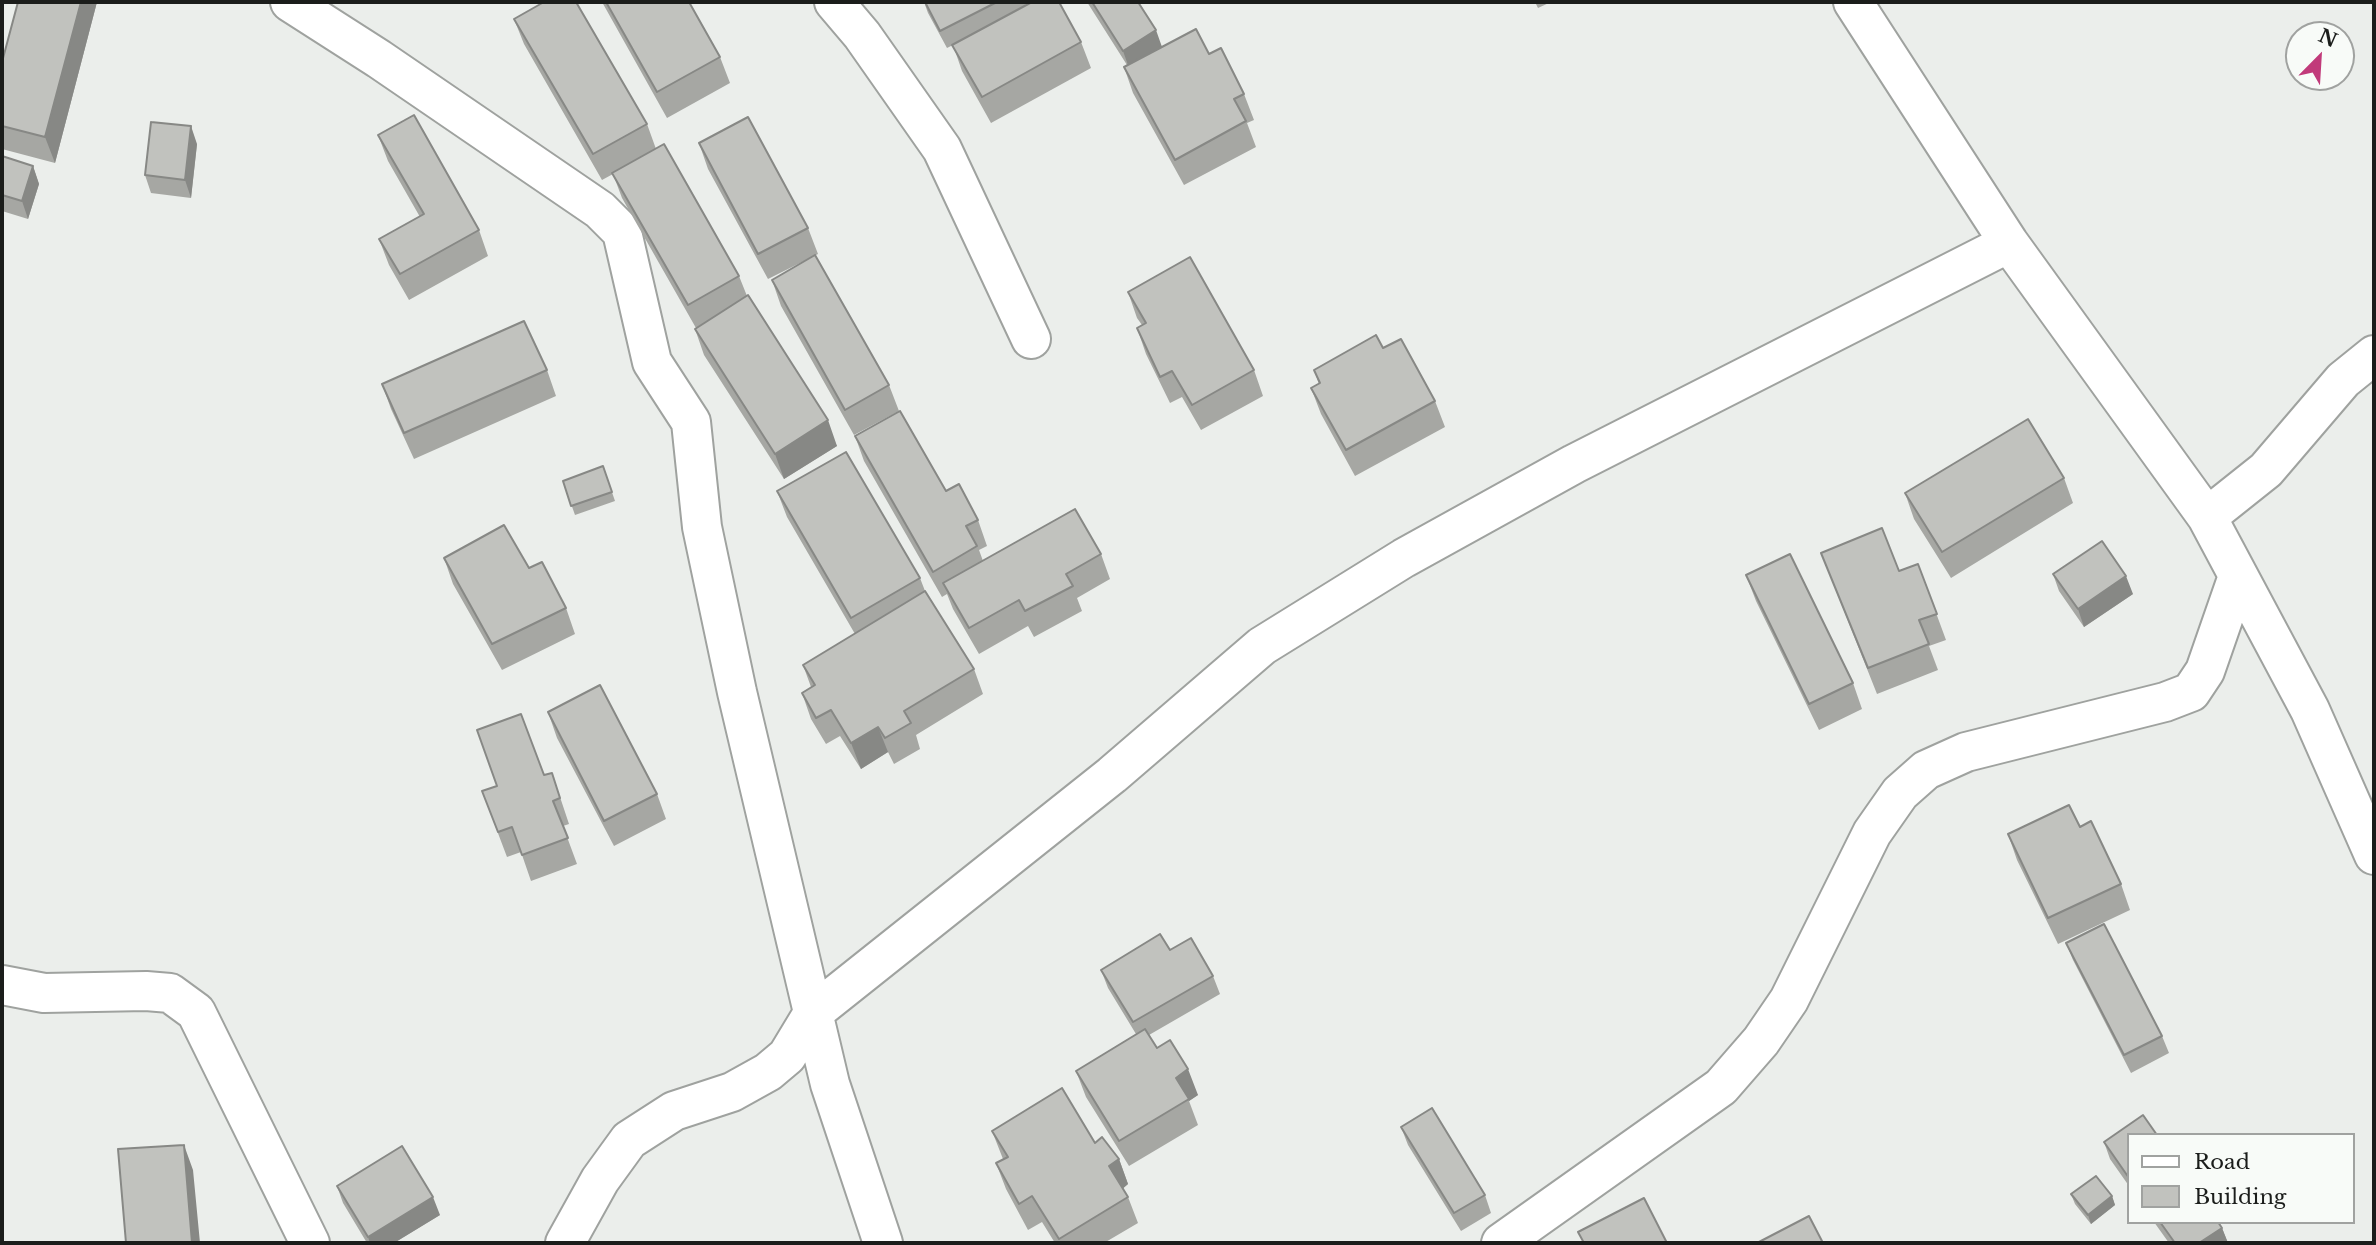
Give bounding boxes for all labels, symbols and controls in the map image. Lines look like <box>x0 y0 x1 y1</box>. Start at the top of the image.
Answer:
north arrow <box>2285 21 2355 91</box>
text: N <box>2315 24 2341 52</box>
legend <box>2128 1133 2355 1224</box>
text: Road <box>2194 1149 2250 1175</box>
text: Building <box>2194 1184 2286 1210</box>

